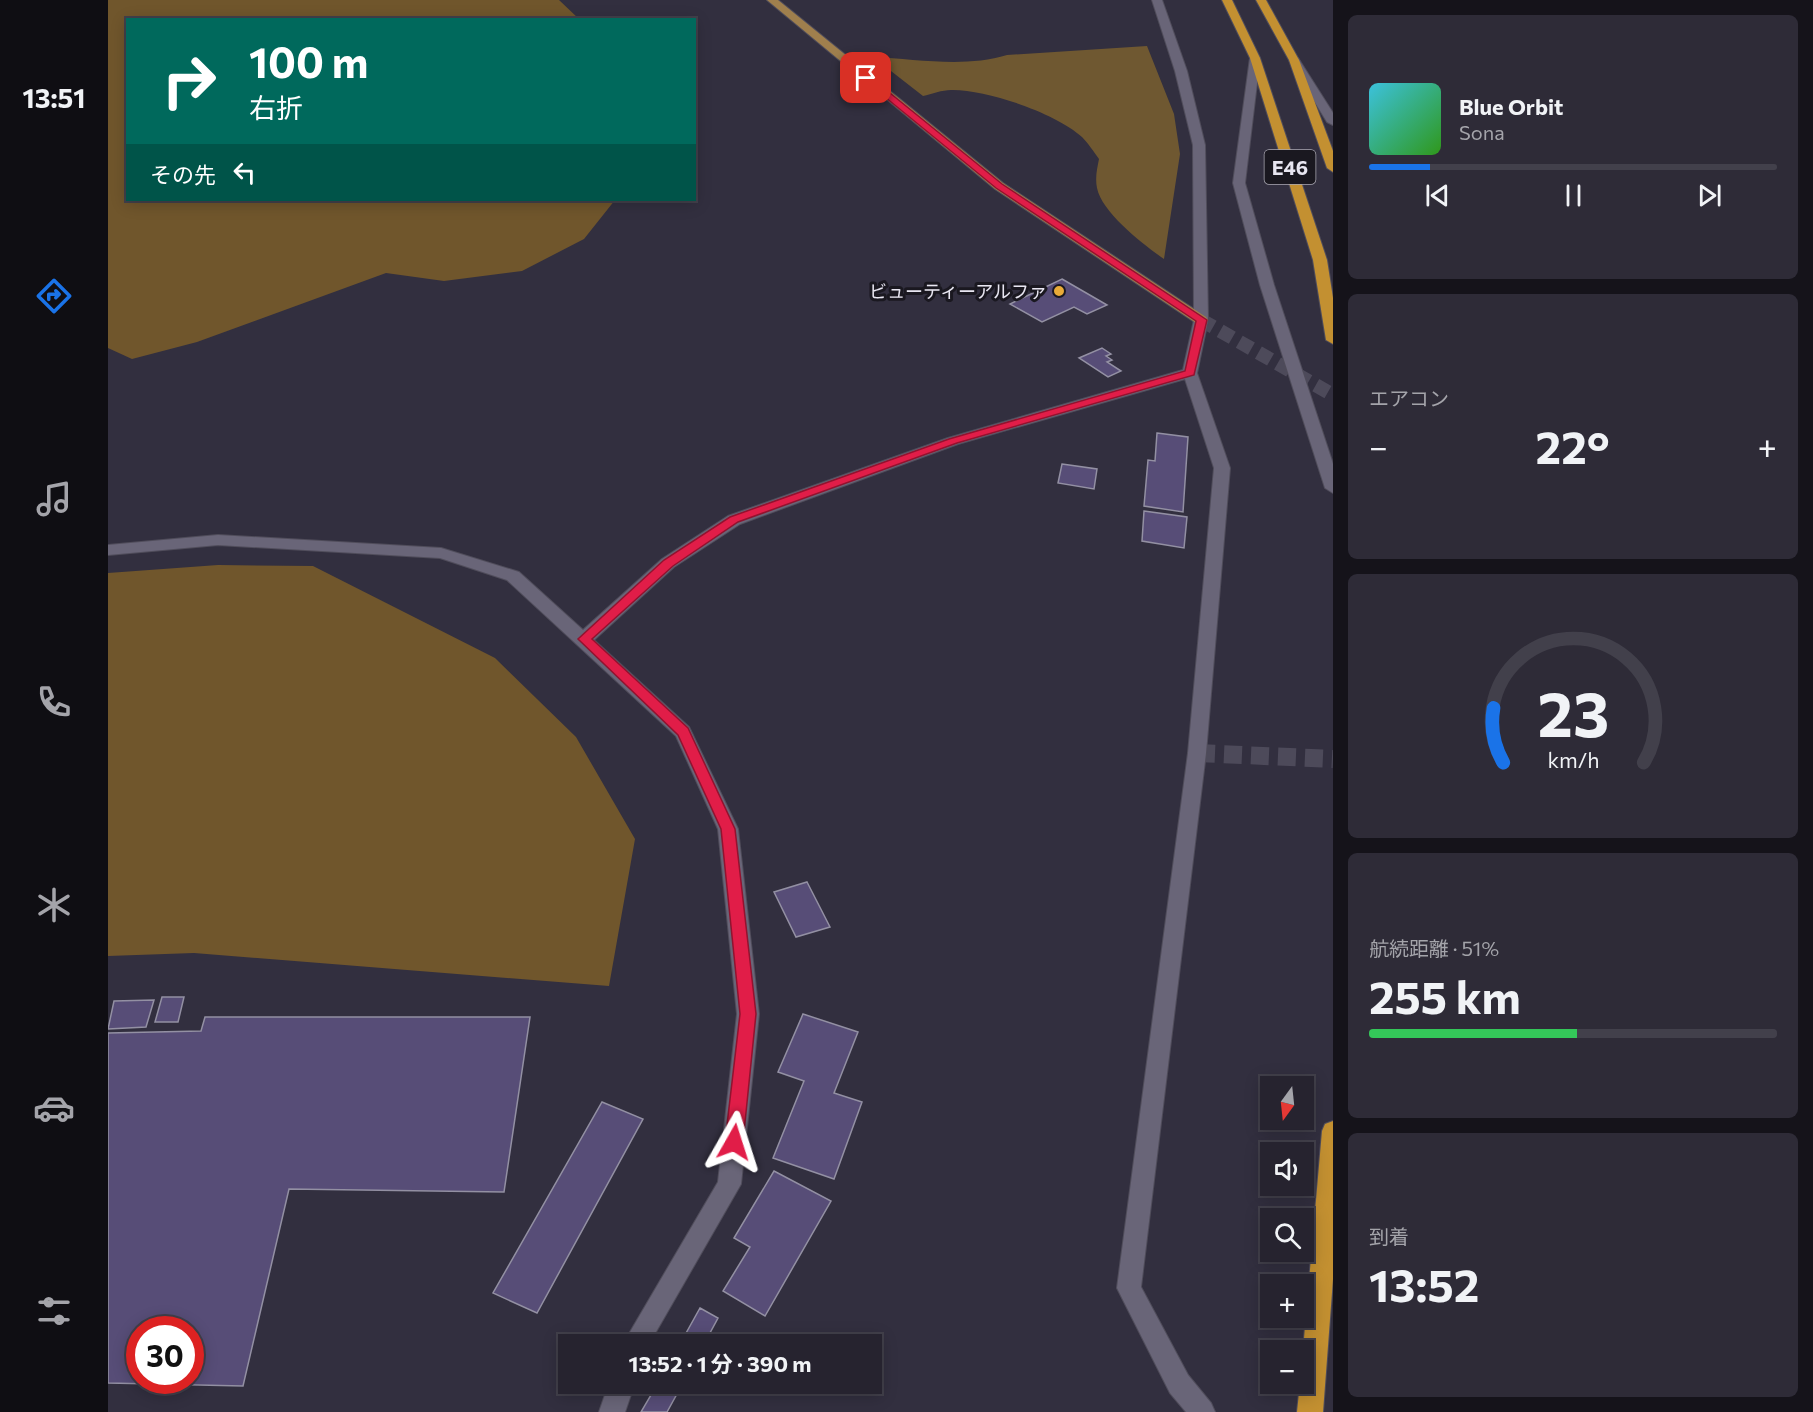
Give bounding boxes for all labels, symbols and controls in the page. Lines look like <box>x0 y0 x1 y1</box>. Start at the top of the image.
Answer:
text: 100 m <box>249 35 369 87</box>
icon: right <box>150 42 228 120</box>
pin <box>840 52 891 103</box>
icon: arrive <box>849 61 882 94</box>
text: 13:51 <box>22 81 86 114</box>
text: 右折 <box>249 91 303 124</box>
text: Blue Orbit <box>1459 93 1563 120</box>
text: Sona <box>1459 120 1505 144</box>
road number: E46 <box>1264 150 1316 184</box>
icon: left <box>228 156 261 189</box>
text: その先 <box>150 161 216 188</box>
icon: previous <box>1421 179 1454 212</box>
icon: pause <box>1557 179 1590 212</box>
icon: next <box>1693 179 1726 212</box>
icon: directions <box>33 275 75 317</box>
place label: ビューティーアルファ <box>869 280 1047 302</box>
marker: ビューティーアルファ <box>1052 284 1066 298</box>
text: エアコン <box>1369 386 1449 410</box>
text: 22° <box>1536 418 1610 473</box>
text: − <box>1369 425 1388 466</box>
text: + <box>1758 425 1777 466</box>
icon: music <box>33 478 75 520</box>
text: 23 <box>1537 674 1609 750</box>
icon: phone <box>33 681 75 723</box>
text: km/h <box>1547 746 1599 772</box>
icon: climate <box>33 884 75 926</box>
text: 航続距離 · 51% <box>1369 936 1499 960</box>
text: 255 km <box>1369 968 1521 1023</box>
north arrow <box>1260 1076 1314 1130</box>
map controls <box>1260 1076 1314 1394</box>
icon: car <box>33 1087 75 1129</box>
position arrow <box>702 1110 766 1174</box>
button: sound <box>1260 1142 1314 1196</box>
button: search <box>1260 1208 1314 1262</box>
text: 到着 <box>1369 1224 1409 1248</box>
text: 13:52 <box>1369 1256 1479 1311</box>
button: + <box>1260 1274 1314 1328</box>
icon: filters <box>33 1290 75 1332</box>
speed limit sign: 30 <box>126 1316 204 1394</box>
button: − <box>1260 1340 1314 1394</box>
text: 13:52 · 1 分 · 390 m <box>629 1350 811 1377</box>

